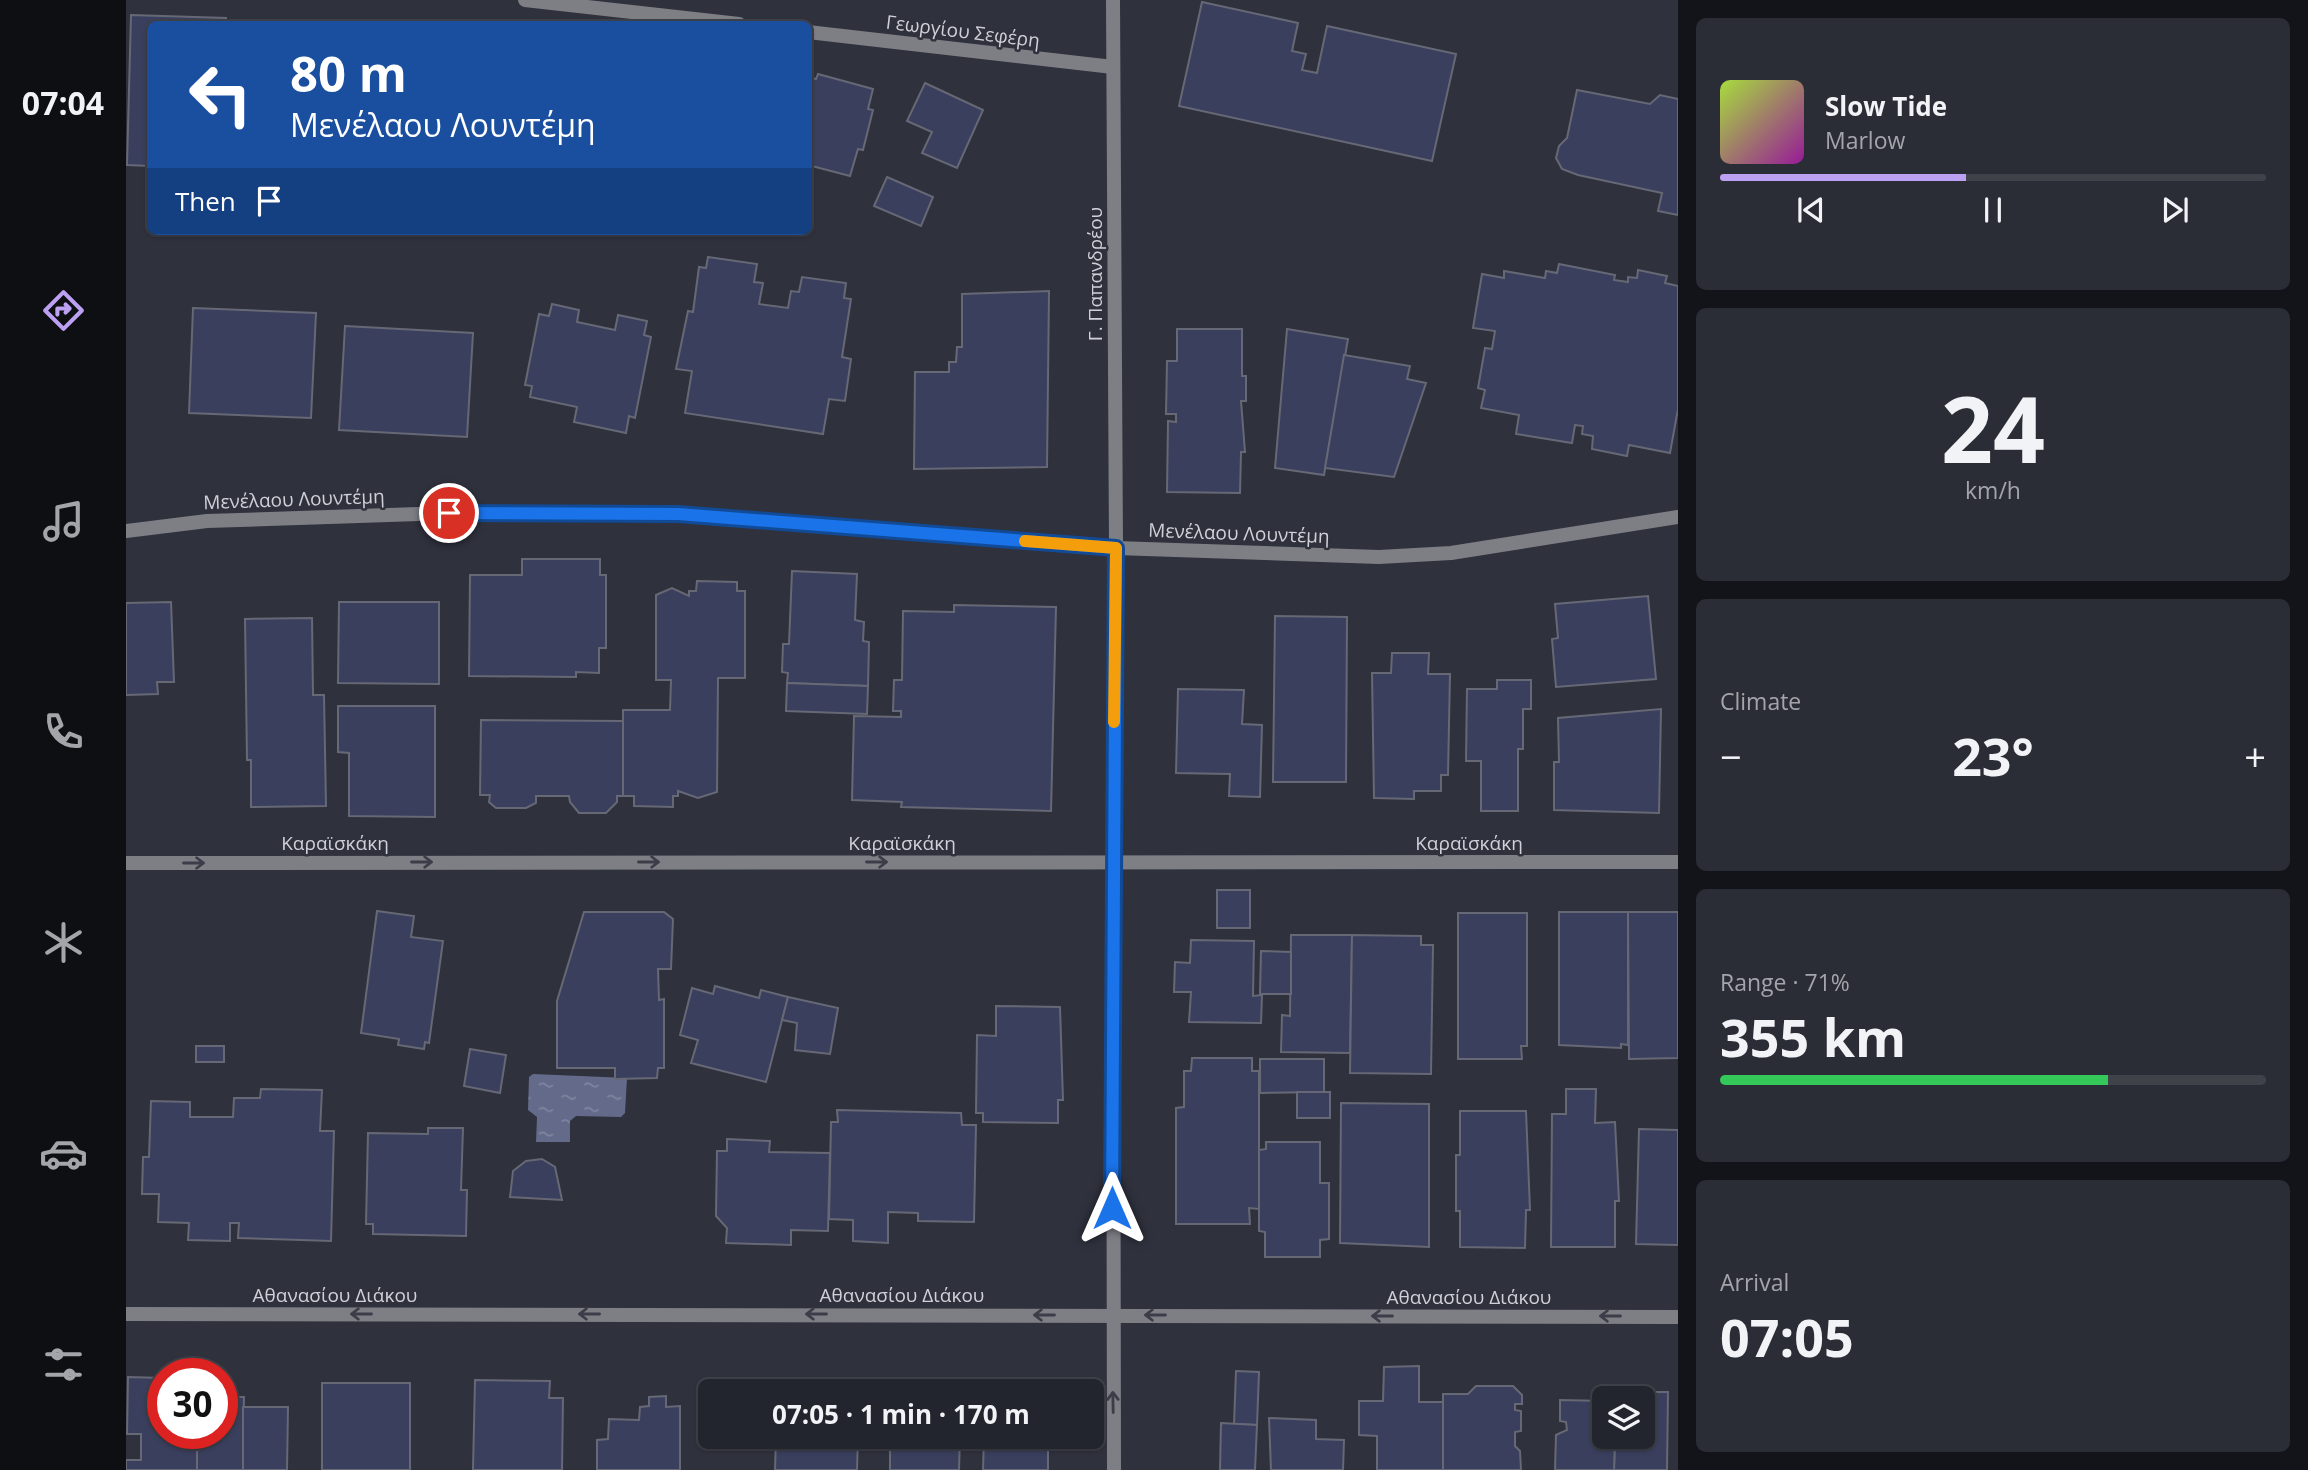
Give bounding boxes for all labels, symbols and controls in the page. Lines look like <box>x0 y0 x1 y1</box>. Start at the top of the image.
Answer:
street label: Γεωργίου Σεφέρη <box>885 9 1041 53</box>
text: 80 m <box>290 40 407 106</box>
icon: left <box>175 49 266 140</box>
text: 07:04 <box>22 81 104 124</box>
text: Slow Tide <box>1825 88 1947 124</box>
text: Μενέλαου Λουντέμη <box>290 103 596 146</box>
text: Marlow <box>1825 124 1905 156</box>
icon: arrive <box>250 182 288 220</box>
text: Then <box>175 183 236 219</box>
icon: previous <box>1792 191 1830 229</box>
icon: pause <box>1974 191 2012 229</box>
icon: next <box>2156 191 2194 229</box>
street label: Γ. Παπανδρέου <box>1082 207 1108 341</box>
icon: directions <box>39 286 88 335</box>
text: 24 <box>1941 366 2045 490</box>
text: km/h <box>1965 474 2021 506</box>
street label: Μενέλαου Λουντέμη <box>203 483 385 515</box>
pin <box>419 483 479 543</box>
icon: arrive <box>430 494 468 532</box>
icon: music <box>39 497 88 546</box>
street label: Μενέλαου Λουντέμη <box>1148 517 1330 549</box>
text: Climate <box>1720 685 1801 717</box>
icon: phone <box>39 707 88 756</box>
text: 23° <box>1952 720 2034 791</box>
text: − <box>1720 730 1742 782</box>
text: + <box>2244 730 2266 782</box>
street label: Καραϊσκάκη <box>281 830 389 856</box>
street label: Καραϊσκάκη <box>848 830 956 856</box>
street label: Καραϊσκάκη <box>1415 830 1523 856</box>
one-way arrow <box>410 855 433 869</box>
one-way arrow <box>637 855 660 869</box>
one-way arrow <box>865 855 888 869</box>
one-way arrow <box>182 856 205 870</box>
icon: climate <box>39 918 88 967</box>
text: Range · 71% <box>1720 966 1850 998</box>
text: 355 km <box>1720 1001 1906 1072</box>
icon: car <box>39 1129 88 1178</box>
position arrow <box>1075 1171 1149 1245</box>
text: Arrival <box>1720 1266 1789 1298</box>
street label: Αθανασίου Διάκου <box>253 1282 417 1308</box>
street label: Αθανασίου Διάκου <box>820 1282 984 1308</box>
street label: Αθανασίου Διάκου <box>1387 1284 1551 1310</box>
text: 07:05 <box>1720 1301 1854 1372</box>
one-way arrow <box>350 1307 373 1321</box>
one-way arrow <box>578 1307 601 1321</box>
one-way arrow <box>805 1307 828 1321</box>
one-way arrow <box>1033 1308 1056 1322</box>
one-way arrow <box>1144 1308 1167 1322</box>
one-way arrow <box>1371 1309 1394 1323</box>
one-way arrow <box>1599 1309 1622 1323</box>
icon: filters <box>39 1340 88 1389</box>
speed limit sign: 30 <box>147 1358 238 1449</box>
map controls <box>1592 1386 1655 1449</box>
button: layers <box>1592 1386 1655 1449</box>
one-way arrow <box>1106 1391 1120 1414</box>
text: 07:05 · 1 min · 170 m <box>772 1396 1030 1432</box>

